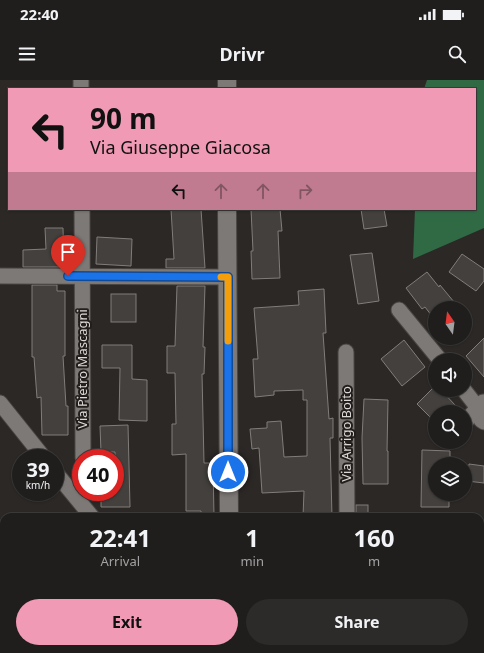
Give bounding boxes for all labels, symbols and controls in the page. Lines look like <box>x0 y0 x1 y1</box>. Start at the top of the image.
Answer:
text: 22:40 <box>20 4 59 24</box>
text: Drivr <box>220 42 264 66</box>
icon: menu <box>16 43 38 65</box>
icon: search <box>446 43 468 65</box>
text: 90 m <box>90 99 157 137</box>
icon: left <box>24 104 76 156</box>
text: Via Giuseppe Giacosa <box>90 135 271 159</box>
icon: left <box>168 180 190 202</box>
icon: ahead <box>210 180 232 202</box>
icon: ahead <box>252 180 274 202</box>
icon: right <box>294 180 316 202</box>
pin <box>51 235 85 276</box>
icon: arrive <box>57 241 79 263</box>
north arrow <box>428 301 472 345</box>
map controls <box>428 301 472 501</box>
street label: Via Pietro Mascagni <box>73 309 91 429</box>
button: sound <box>428 353 472 397</box>
street label: Via Arrigo Boito <box>337 386 355 482</box>
button: search <box>428 405 472 449</box>
speed limit sign: 40 <box>72 449 124 501</box>
position arrow <box>207 451 249 493</box>
text: 39 <box>27 456 49 483</box>
button: layers <box>428 457 472 501</box>
text: km/h <box>26 478 50 492</box>
text: 22:41 <box>89 521 151 554</box>
text: 1 <box>245 521 259 554</box>
text: 160 <box>353 521 395 554</box>
text: Arrival <box>100 552 140 570</box>
text: min <box>240 552 264 570</box>
text: m <box>368 552 380 570</box>
button: Exit <box>16 599 238 645</box>
button: Share <box>246 599 468 645</box>

